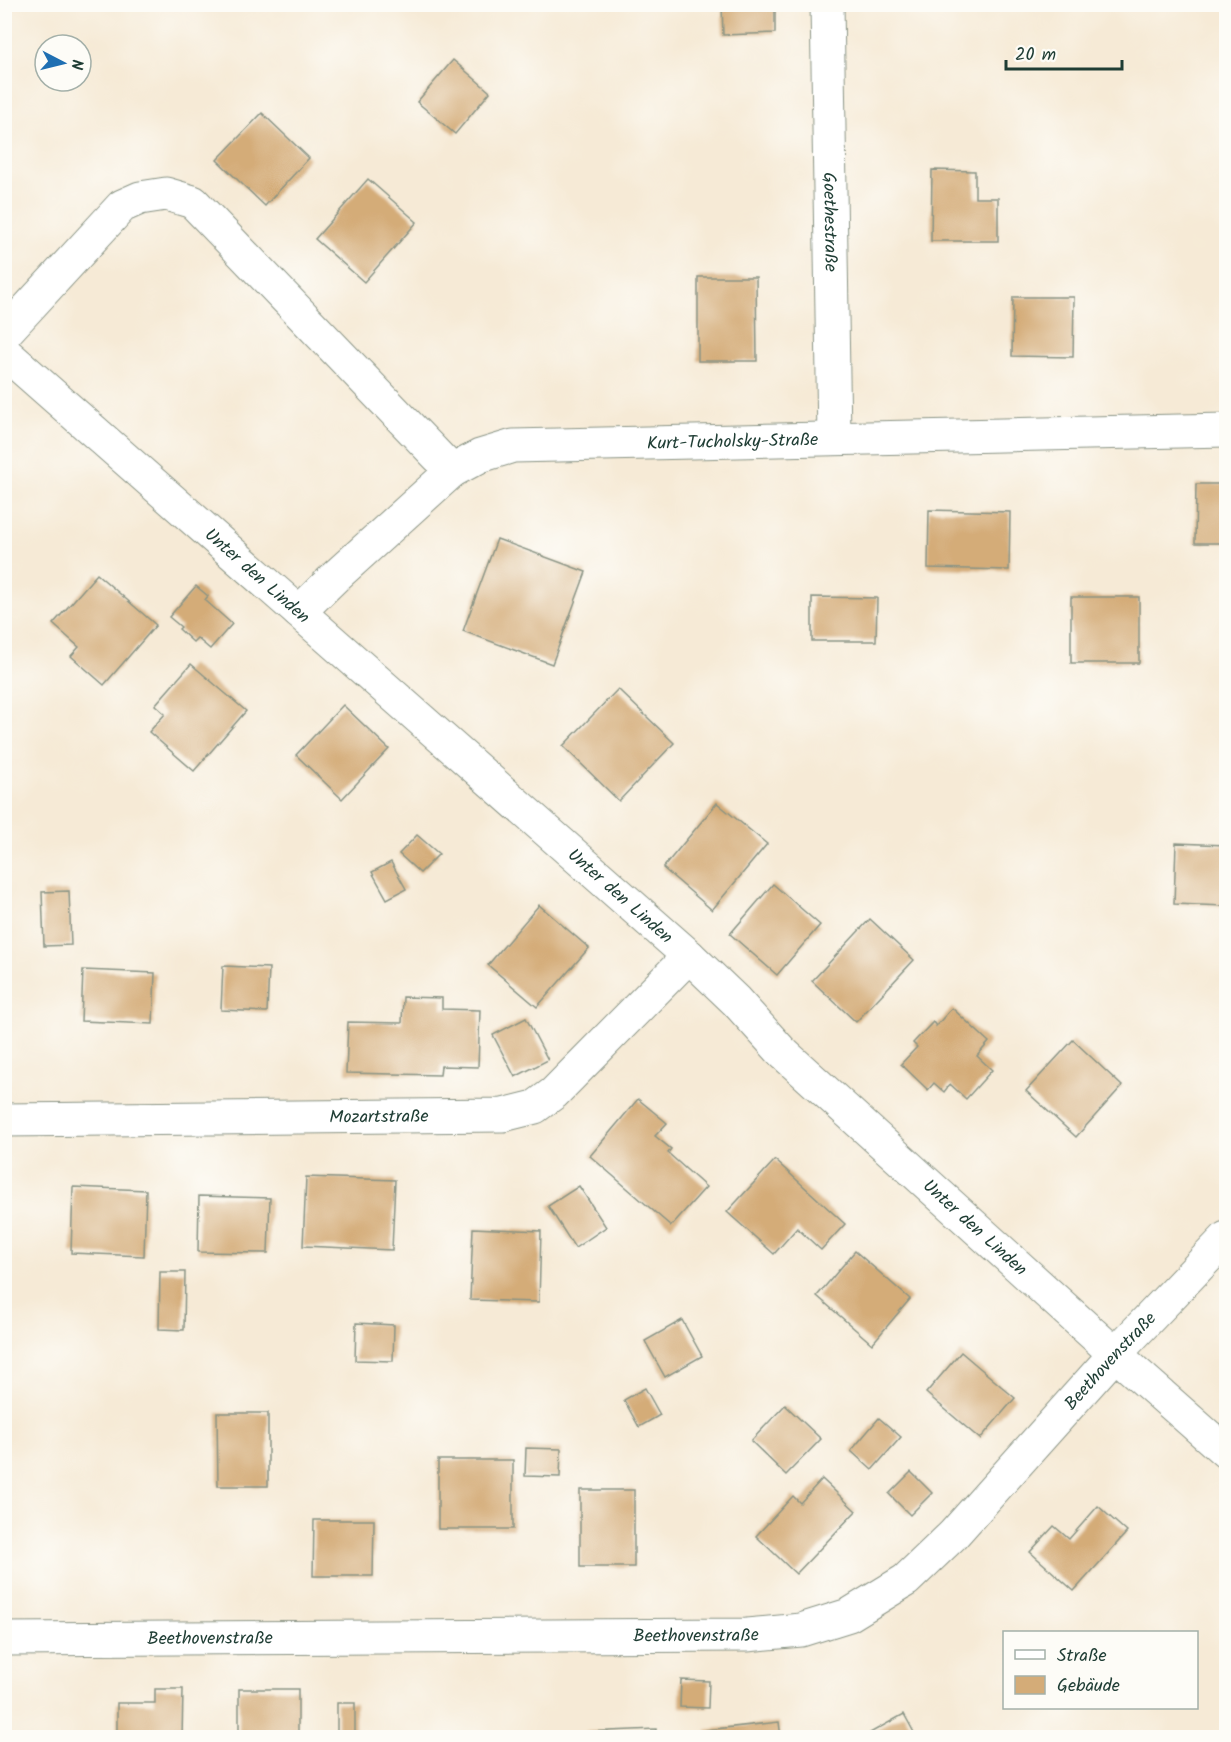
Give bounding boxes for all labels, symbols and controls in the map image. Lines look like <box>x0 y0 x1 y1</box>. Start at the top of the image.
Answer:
north arrow <box>33 33 93 93</box>
scale bar <box>1006 33 1122 71</box>
text: 20 m <box>1015 41 1056 70</box>
text: N <box>63 58 89 71</box>
street label: Goethestraße <box>814 172 844 272</box>
street label: Kurt-Tucholsky-Straße <box>647 426 819 459</box>
street label: Unter den Linden <box>197 522 316 632</box>
street label: Unter den Linden <box>560 842 679 952</box>
street label: Mozartstraße <box>329 1103 429 1133</box>
street label: Unter den Linden <box>915 1173 1033 1284</box>
street label: Beethovenstraße <box>1058 1306 1164 1418</box>
street label: Beethovenstraße <box>633 1621 760 1652</box>
street label: Beethovenstraße <box>147 1625 273 1654</box>
legend <box>1003 1631 1198 1709</box>
text: Straße <box>1057 1642 1107 1671</box>
text: Gebäude <box>1057 1672 1120 1701</box>

